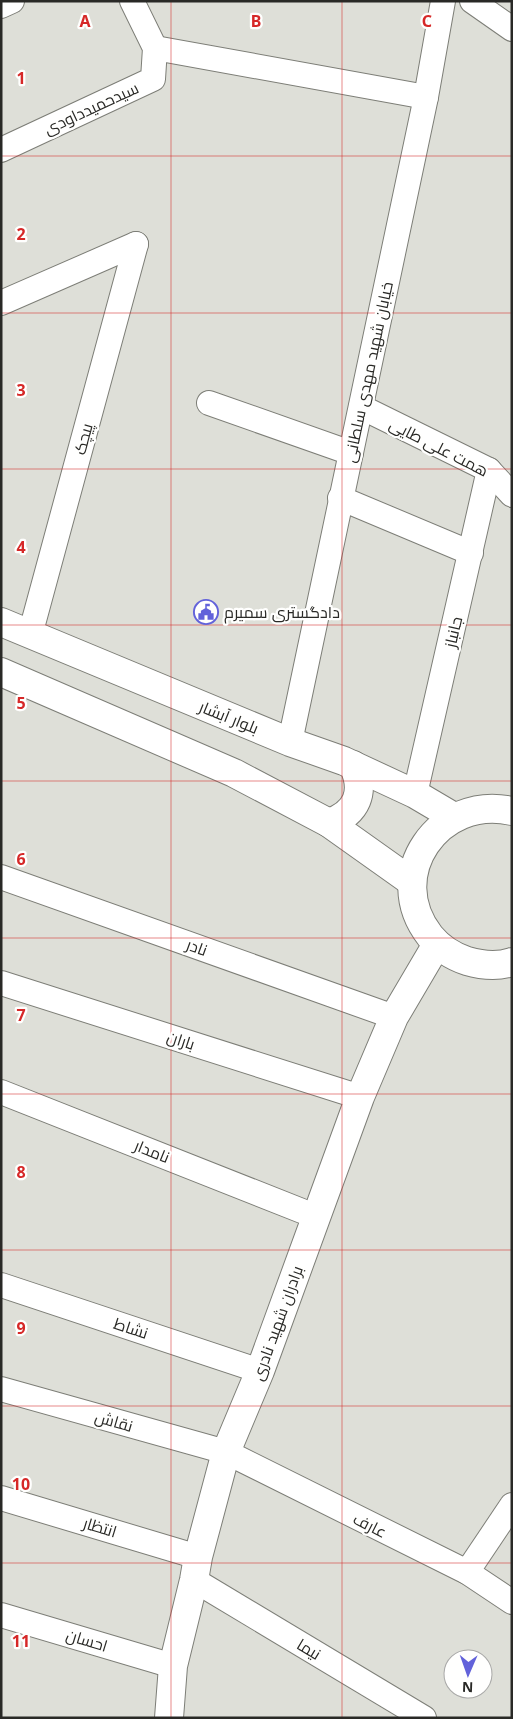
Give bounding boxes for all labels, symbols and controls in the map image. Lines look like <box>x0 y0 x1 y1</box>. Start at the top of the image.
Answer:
text: A <box>79 10 91 32</box>
text: B <box>251 10 261 32</box>
text: C <box>422 10 432 32</box>
text: 1 <box>16 67 26 89</box>
street label: سیدحمیدداودی <box>40 76 142 140</box>
text: 2 <box>16 223 26 245</box>
street label: خیابان شهید مهدی سلطانی <box>338 279 398 465</box>
text: 3 <box>16 379 26 401</box>
street label: همت علی طایی <box>386 413 492 481</box>
street label: پیچک <box>68 420 99 457</box>
text: 4 <box>16 536 26 558</box>
public building icon: دادگستری سمیرم <box>193 599 219 625</box>
place label: دادگستری سمیرم <box>224 601 340 624</box>
street label: جانباز <box>439 614 467 651</box>
text: 5 <box>16 692 26 714</box>
street label: بلوار آبشار <box>195 695 262 739</box>
text: 6 <box>16 848 26 870</box>
street label: نادر <box>182 933 211 961</box>
text: 7 <box>16 1004 26 1026</box>
street label: باران <box>164 1025 198 1055</box>
street label: نامدار <box>130 1134 173 1168</box>
text: 8 <box>16 1161 26 1183</box>
street label: برادران شهید نادری <box>246 1262 308 1384</box>
street label: نشاط <box>111 1312 151 1344</box>
text: 9 <box>16 1317 26 1339</box>
street label: نقاش <box>92 1405 136 1437</box>
text: 10 <box>12 1473 30 1495</box>
street label: عارف <box>349 1507 391 1543</box>
street label: انتظار <box>79 1511 120 1543</box>
street label: احسان <box>64 1623 110 1657</box>
text: 11 <box>12 1630 30 1652</box>
street label: نیما <box>293 1633 325 1665</box>
north arrow <box>443 1649 493 1699</box>
text: N <box>462 1678 474 1697</box>

